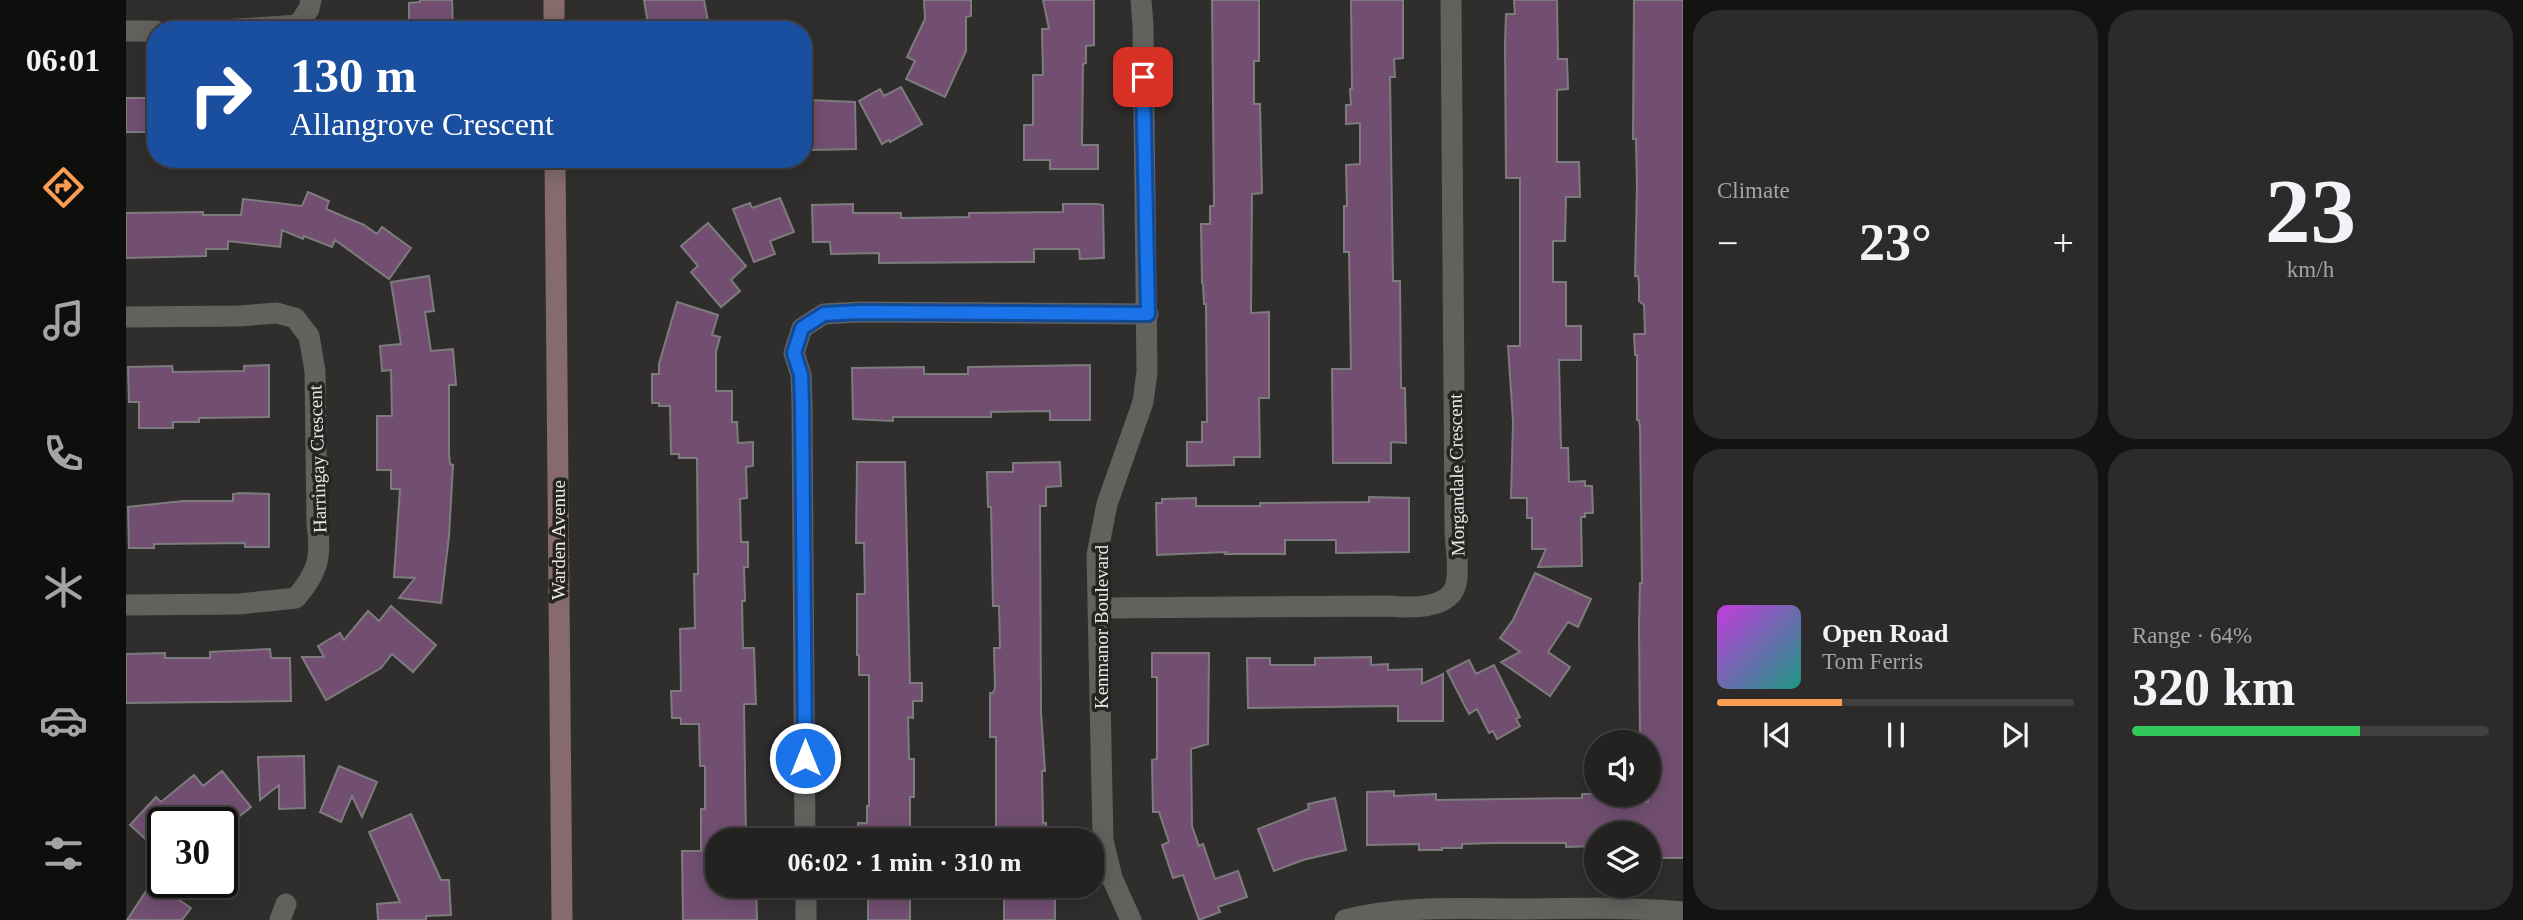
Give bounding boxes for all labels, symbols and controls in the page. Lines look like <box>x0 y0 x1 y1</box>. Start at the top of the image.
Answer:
text: 06:01 <box>26 42 100 78</box>
pin <box>1113 47 1173 107</box>
text: 130 m <box>290 48 417 103</box>
icon: right <box>175 49 266 140</box>
icon: arrive <box>1124 58 1162 96</box>
text: Allangrove Crescent <box>290 106 554 142</box>
text: 23 <box>2265 161 2356 262</box>
icon: directions <box>39 163 88 212</box>
text: Climate <box>1717 178 1790 203</box>
text: 23° <box>1859 214 1932 271</box>
text: − <box>1717 222 1738 264</box>
text: + <box>2053 222 2074 264</box>
text: km/h <box>2287 257 2334 282</box>
icon: music <box>39 296 88 345</box>
street label: Harringay Crescent <box>304 384 331 533</box>
street label: Morgandale Crescent <box>1445 393 1468 557</box>
icon: phone <box>39 429 88 478</box>
street label: Warden Avenue <box>548 480 569 600</box>
street label: Kenmanor Boulevard <box>1091 544 1112 709</box>
icon: climate <box>39 563 88 612</box>
text: Open Road <box>1822 619 1948 648</box>
text: Range · 64% <box>2132 623 2252 648</box>
text: Tom Ferris <box>1822 649 1923 674</box>
text: 320 km <box>2132 659 2295 716</box>
icon: car <box>39 696 88 745</box>
icon: previous <box>1758 716 1796 754</box>
icon: pause <box>1877 716 1915 754</box>
icon: next <box>1996 716 2034 754</box>
position arrow <box>768 721 842 795</box>
map controls <box>1584 730 1661 898</box>
button: sound <box>1584 730 1661 807</box>
speed limit sign: 30 <box>147 807 238 898</box>
button: layers <box>1584 821 1661 898</box>
icon: filters <box>39 829 88 878</box>
text: 06:02 · 1 min · 310 m <box>788 848 1022 877</box>

